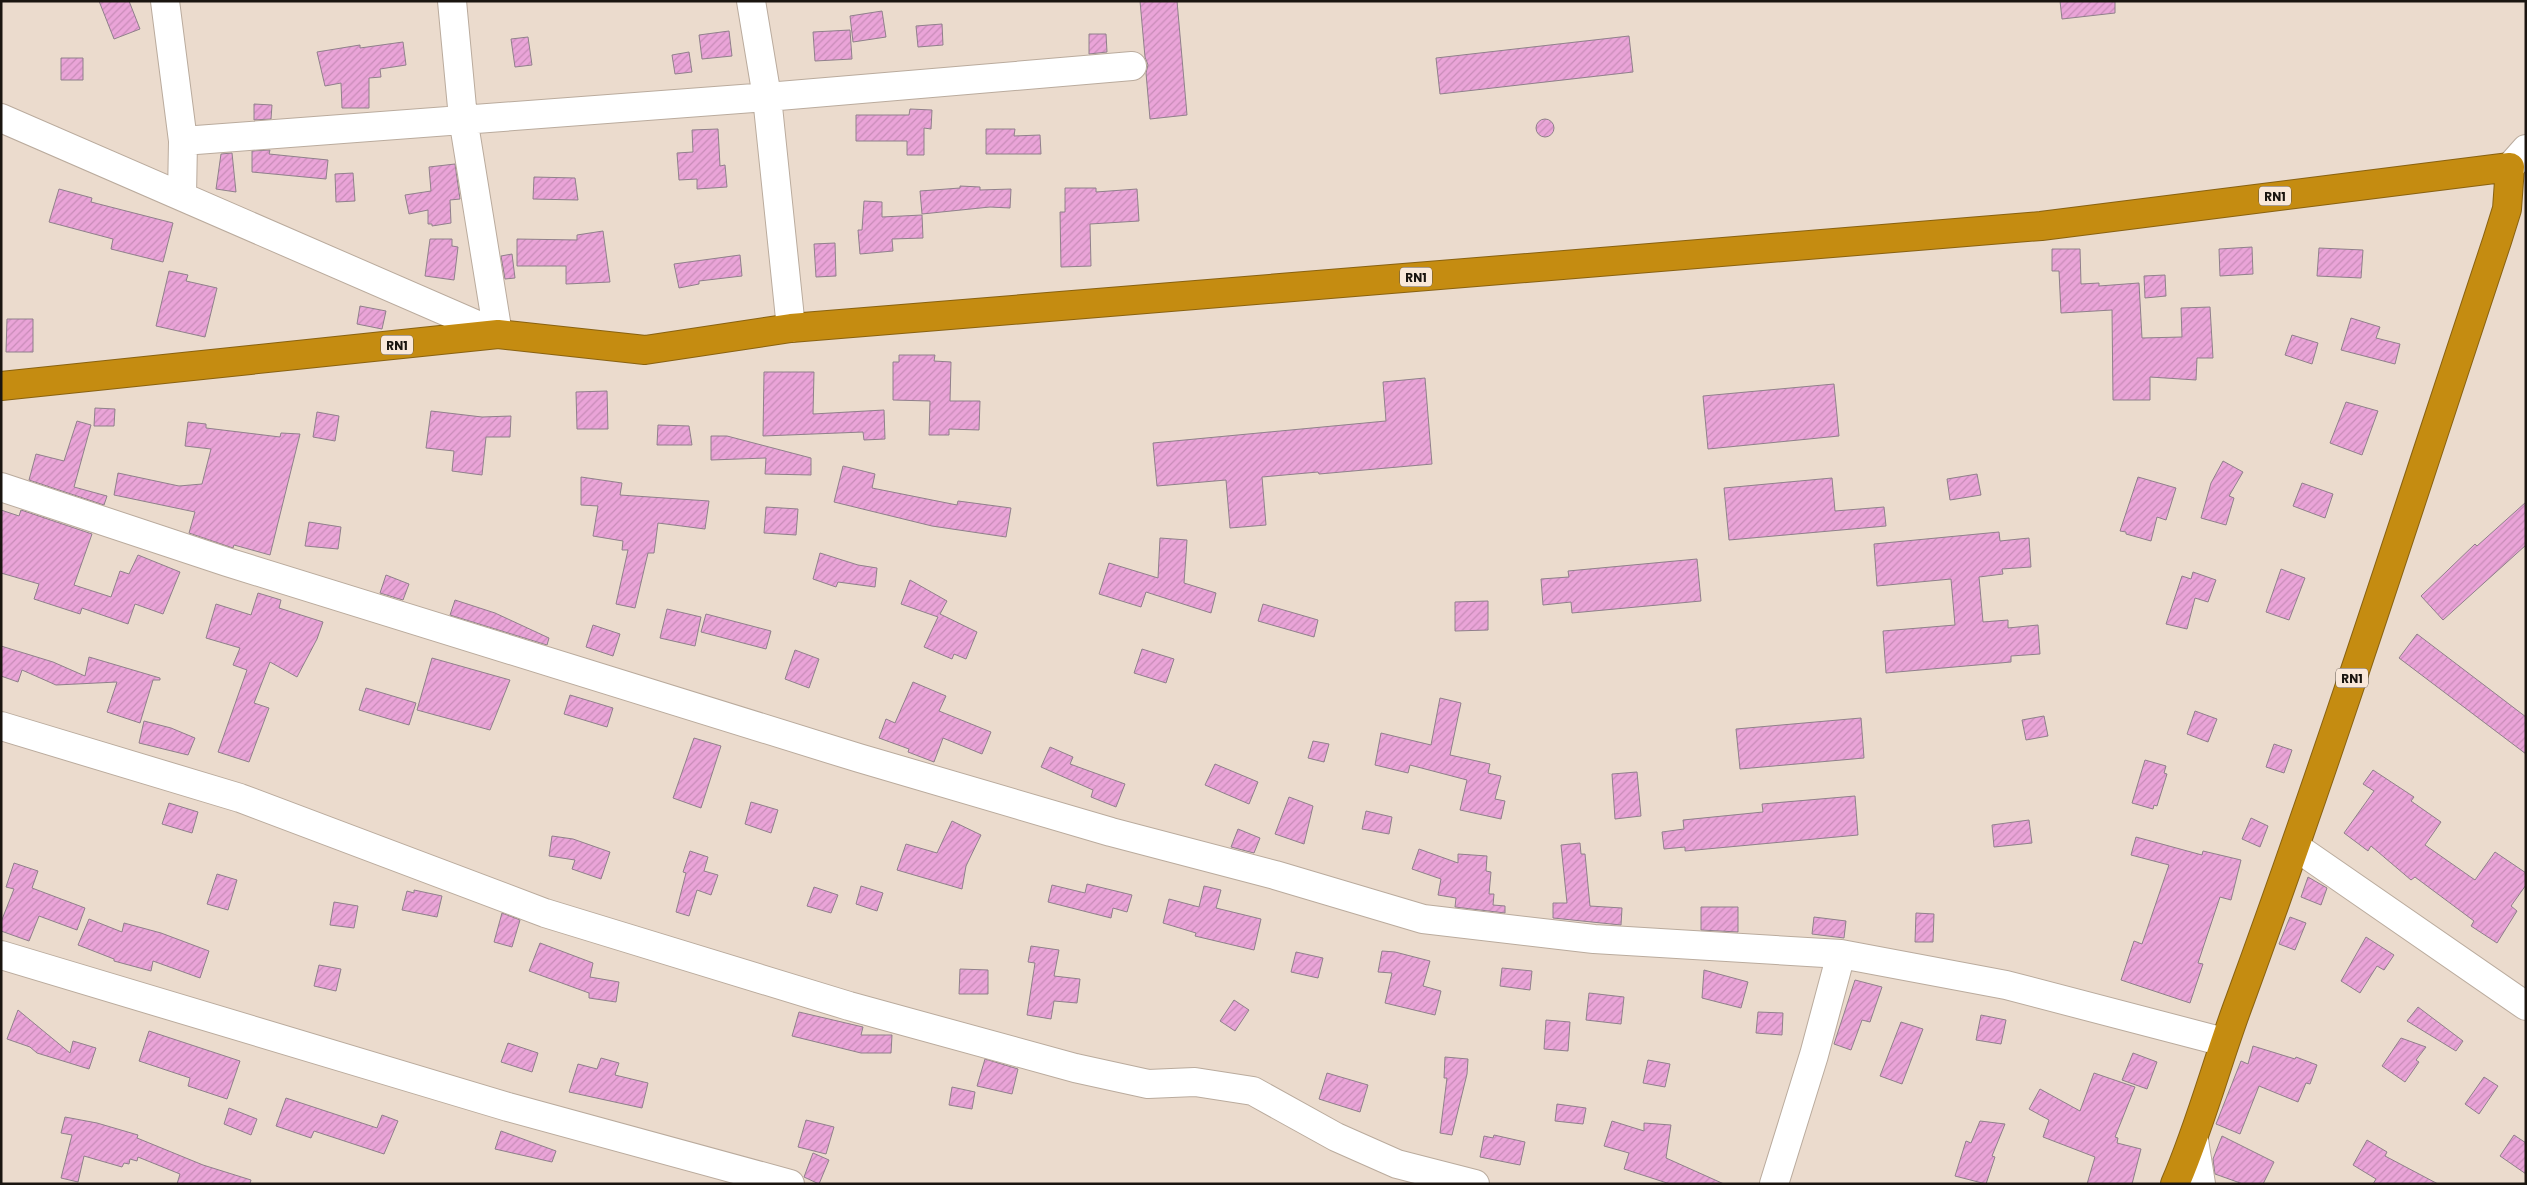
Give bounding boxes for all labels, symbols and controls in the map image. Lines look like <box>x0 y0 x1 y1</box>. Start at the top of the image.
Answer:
road number: RN1 <box>2259 187 2291 206</box>
road number: RN1 <box>1400 268 1432 286</box>
road number: RN1 <box>381 336 413 354</box>
road number: RN1 <box>2336 668 2368 688</box>

